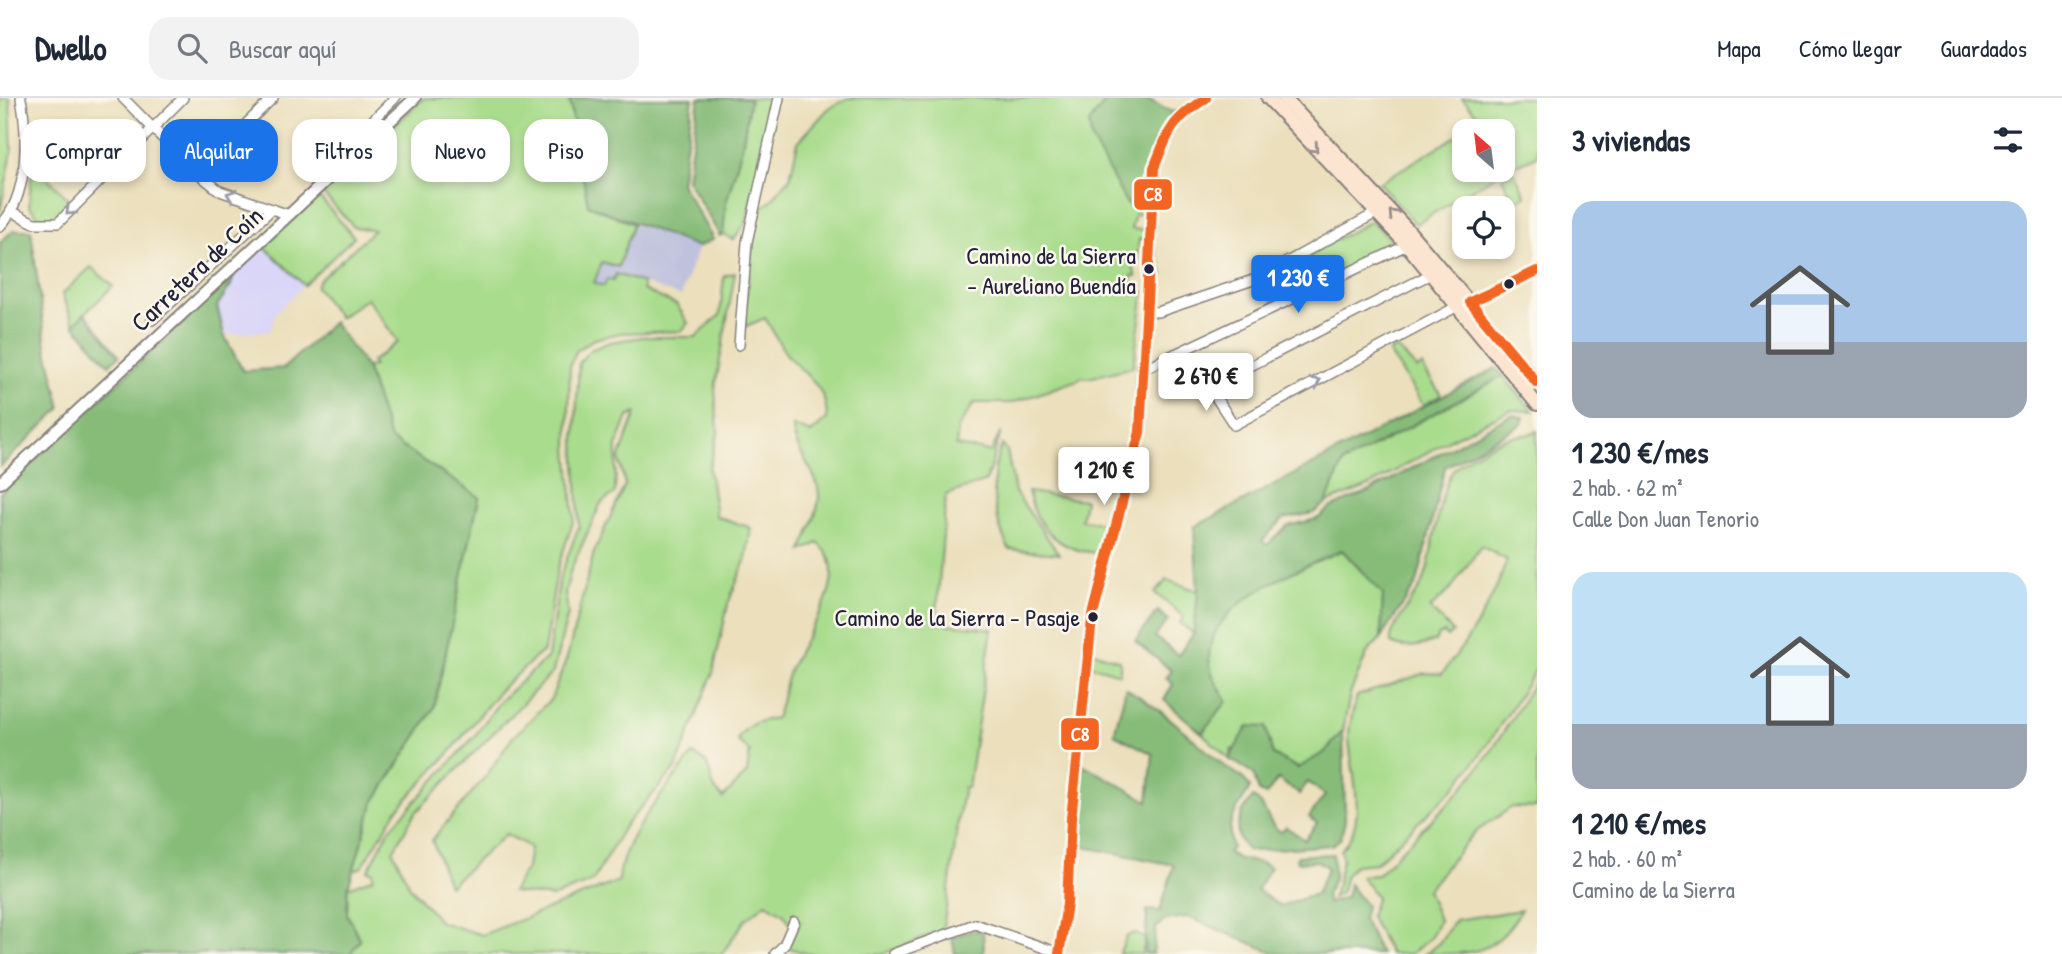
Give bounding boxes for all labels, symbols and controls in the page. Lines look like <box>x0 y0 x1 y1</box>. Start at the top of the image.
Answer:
search box <box>149 17 639 80</box>
text: Dwello <box>35 26 107 70</box>
icon: search <box>173 29 211 67</box>
text: Buscar aquí <box>229 31 337 66</box>
text: Mapa <box>1717 32 1761 64</box>
text: Cómo llegar <box>1799 32 1902 64</box>
text: Guardados <box>1940 32 2027 64</box>
chip: Comprar <box>21 119 146 182</box>
chip: Alquilar <box>160 119 278 182</box>
chip: Filtros <box>292 119 397 182</box>
chip: Nuevo <box>411 119 510 182</box>
chip: Piso <box>524 119 608 182</box>
north arrow <box>1452 119 1516 182</box>
map controls <box>1452 119 1515 259</box>
text: 3 viviendas <box>1572 120 1690 160</box>
icon: filters <box>1989 121 2027 159</box>
one-way arrow <box>1306 140 1319 153</box>
line badge: C8 <box>1133 178 1173 211</box>
text: C8 <box>1144 181 1162 207</box>
one-way arrow <box>226 189 238 203</box>
button: locate <box>1452 196 1515 259</box>
street label: Carretera de Coín <box>123 198 270 339</box>
one-way arrow <box>66 203 79 216</box>
one-way arrow <box>1388 209 1401 222</box>
place label: Camino de la Sierra - Aureliano Buendía <box>966 239 1136 301</box>
icon: home <box>1737 247 1863 373</box>
pin: 1 230 € <box>1233 256 1363 315</box>
marker: Camino de la Sierra - Aureliano Buendía <box>1142 262 1156 276</box>
text: 1 230 € <box>1267 262 1329 293</box>
unlabelled marker <box>1502 277 1516 291</box>
pin: 2 670 € <box>1141 354 1271 413</box>
text: 2 670 € <box>1174 360 1238 391</box>
one-way arrow <box>1308 376 1321 390</box>
text: 1 230 €/mes <box>1572 432 1709 472</box>
pin: 1 210 € <box>1039 448 1169 507</box>
text: 1 210 € <box>1074 454 1134 485</box>
text: 2 hab. · 62 m² <box>1572 472 1682 503</box>
text: Calle Don Juan Tenorio <box>1572 503 1759 534</box>
place label: Camino de la Sierra - Pasaje <box>835 601 1080 633</box>
marker: Camino de la Sierra - Pasaje <box>1086 610 1100 624</box>
icon: home <box>1737 618 1863 744</box>
line badge: C8 <box>1060 717 1100 751</box>
text: C8 <box>1071 721 1089 747</box>
text: 1 210 €/mes <box>1572 803 1706 843</box>
text: 2 hab. · 60 m² <box>1572 843 1682 874</box>
text: Camino de la Sierra <box>1572 874 1735 905</box>

